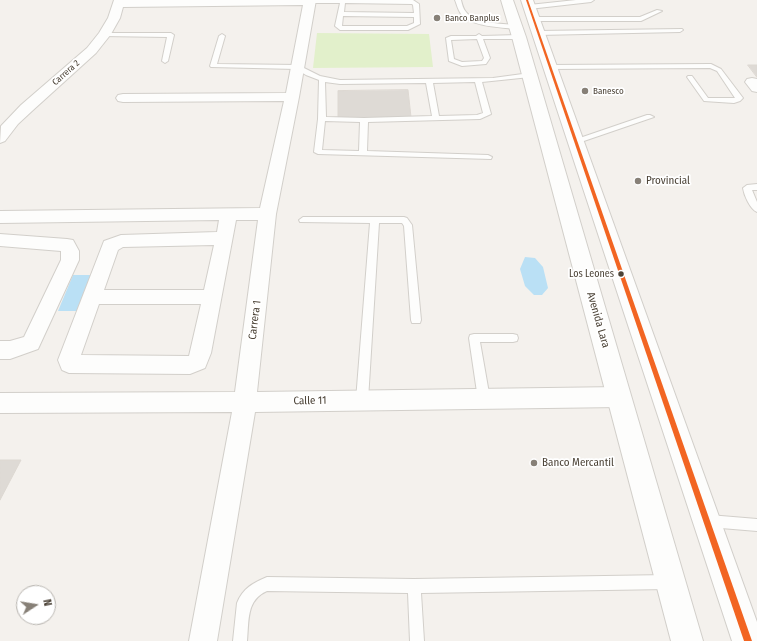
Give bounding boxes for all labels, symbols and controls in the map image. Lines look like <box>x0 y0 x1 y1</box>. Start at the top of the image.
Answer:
marker: Banco Banplus <box>432 13 442 23</box>
place label: Banco Banplus <box>445 13 499 23</box>
street label: Carrera 2 <box>50 58 82 88</box>
marker: Banesco <box>580 86 590 96</box>
place label: Banesco <box>593 86 624 96</box>
place label: Provincial <box>646 174 690 188</box>
marker: Provincial <box>633 176 643 186</box>
place label: Los Leones <box>569 268 614 280</box>
marker: Los Leones <box>616 269 626 279</box>
street label: Avenida Lara <box>584 291 612 349</box>
street label: Carrera 1 <box>246 300 264 340</box>
street label: Calle 11 <box>293 394 327 408</box>
place label: Banco Mercantil <box>542 456 614 470</box>
marker: Banco Mercantil <box>529 458 539 468</box>
north arrow <box>16 585 56 625</box>
text: N <box>40 598 54 607</box>

